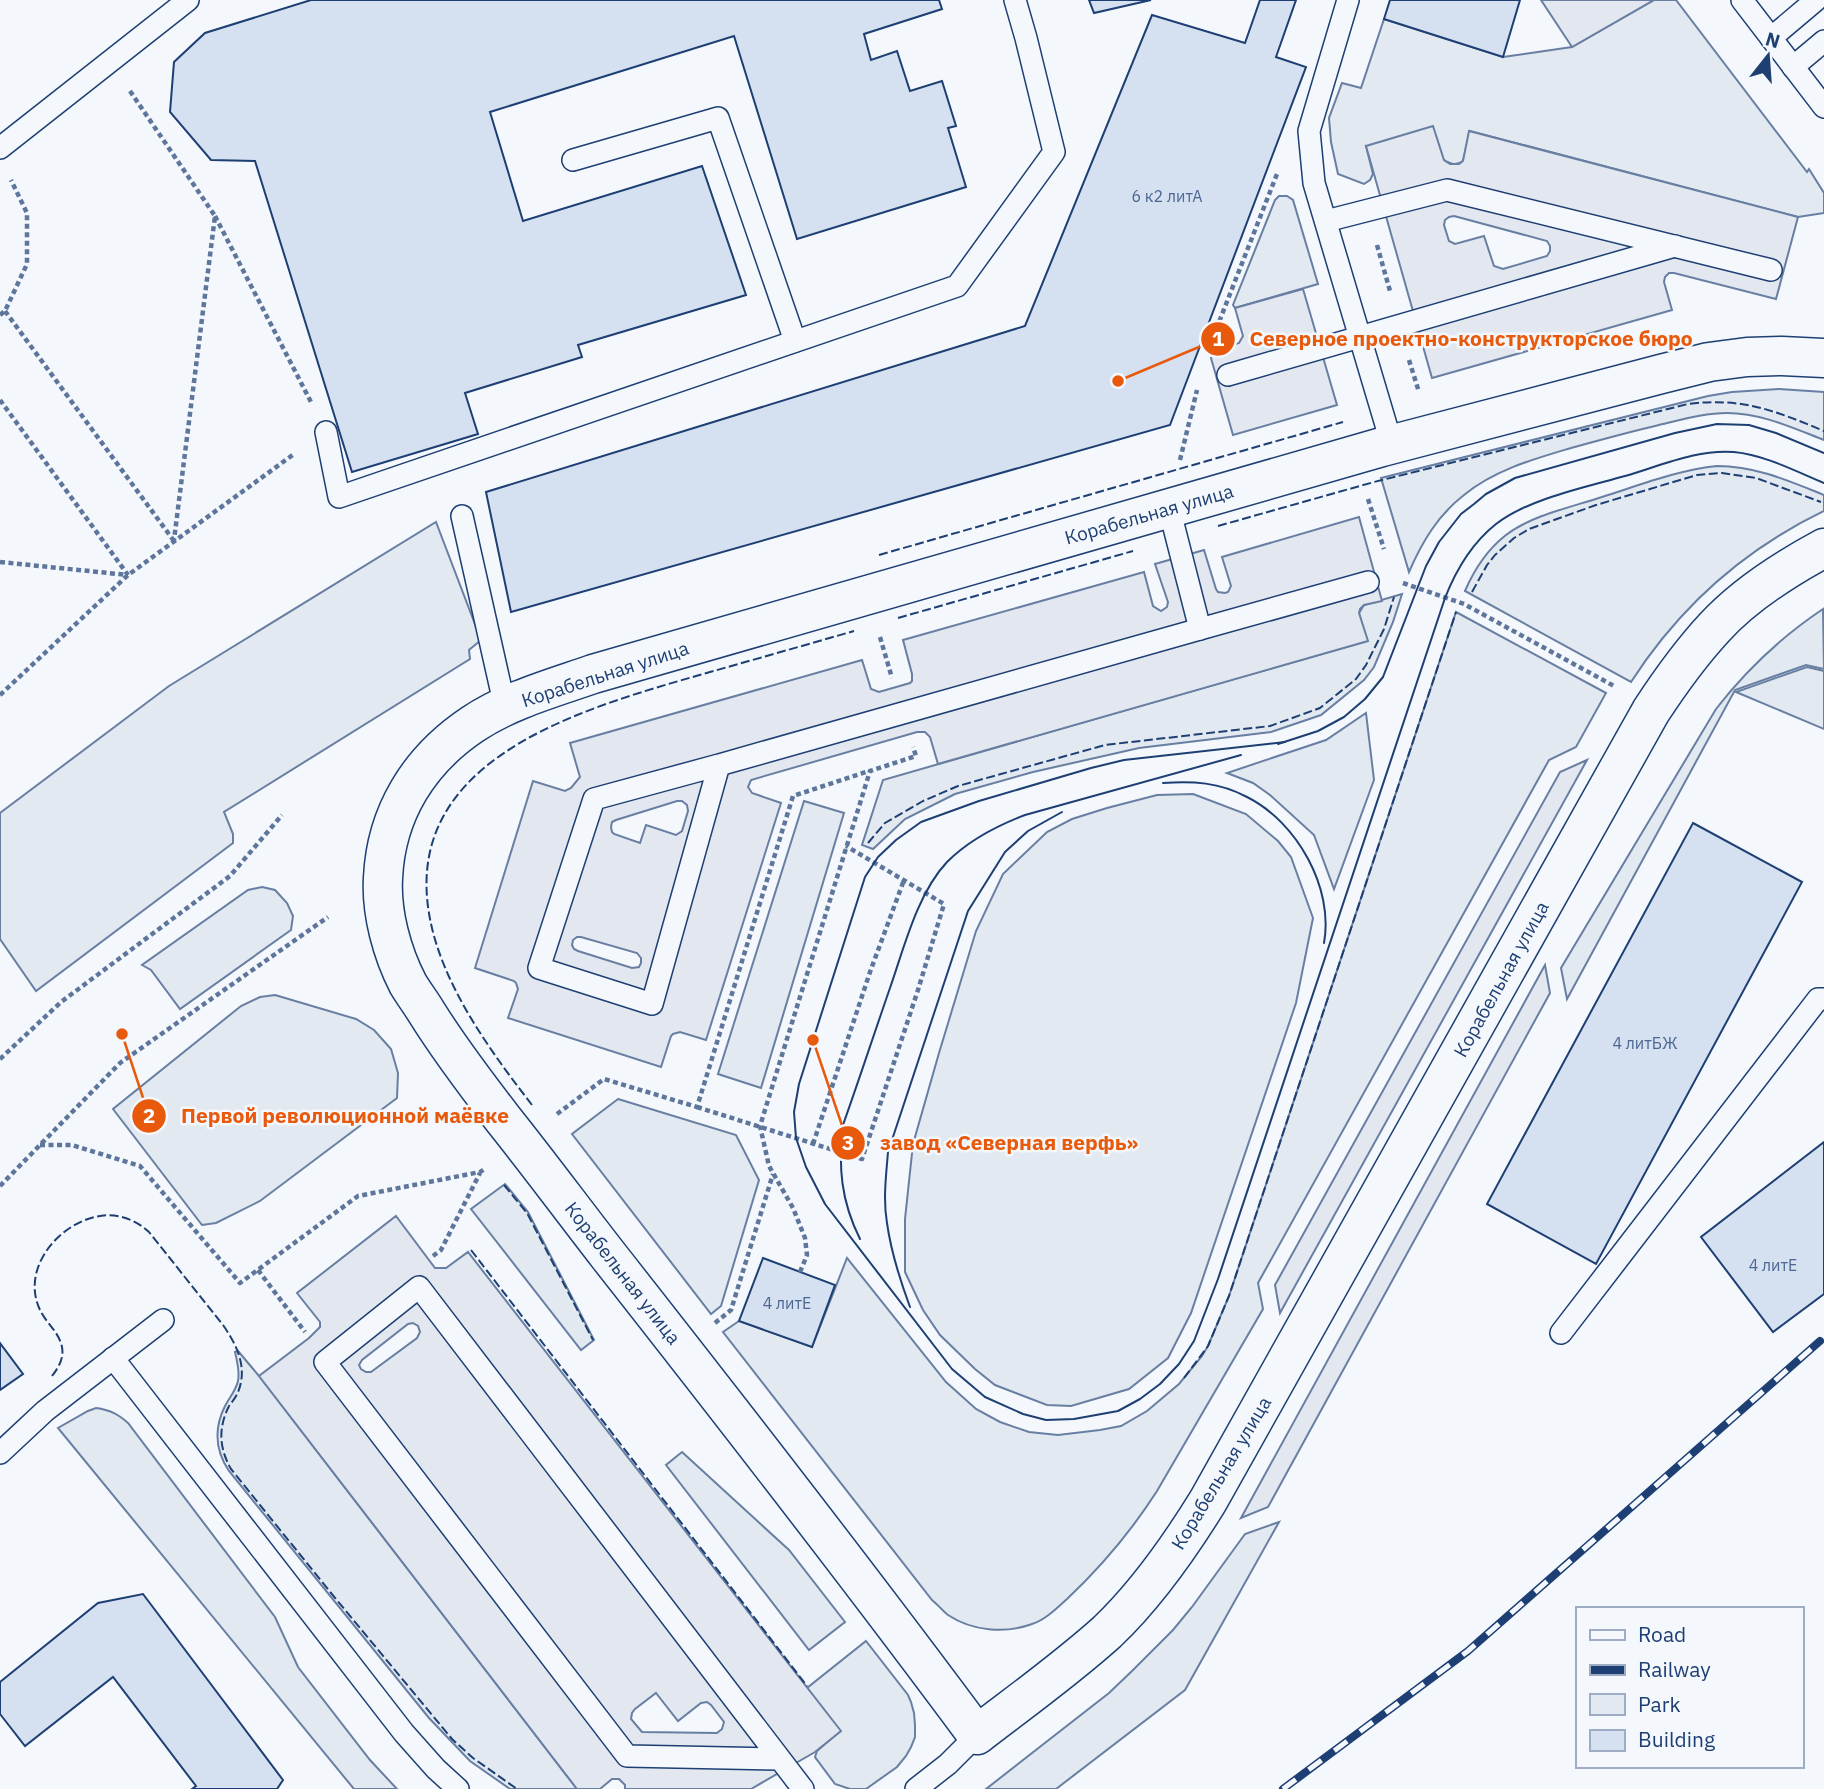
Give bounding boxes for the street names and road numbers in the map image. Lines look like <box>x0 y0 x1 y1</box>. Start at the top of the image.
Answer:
street label: Корабельная улица <box>1062 478 1236 550</box>
street label: Корабельная улица <box>518 636 692 712</box>
street label: Корабельная улица <box>1448 897 1554 1061</box>
street label: Корабельная улица <box>560 1197 686 1349</box>
street label: Корабельная улица <box>1166 1392 1276 1554</box>

